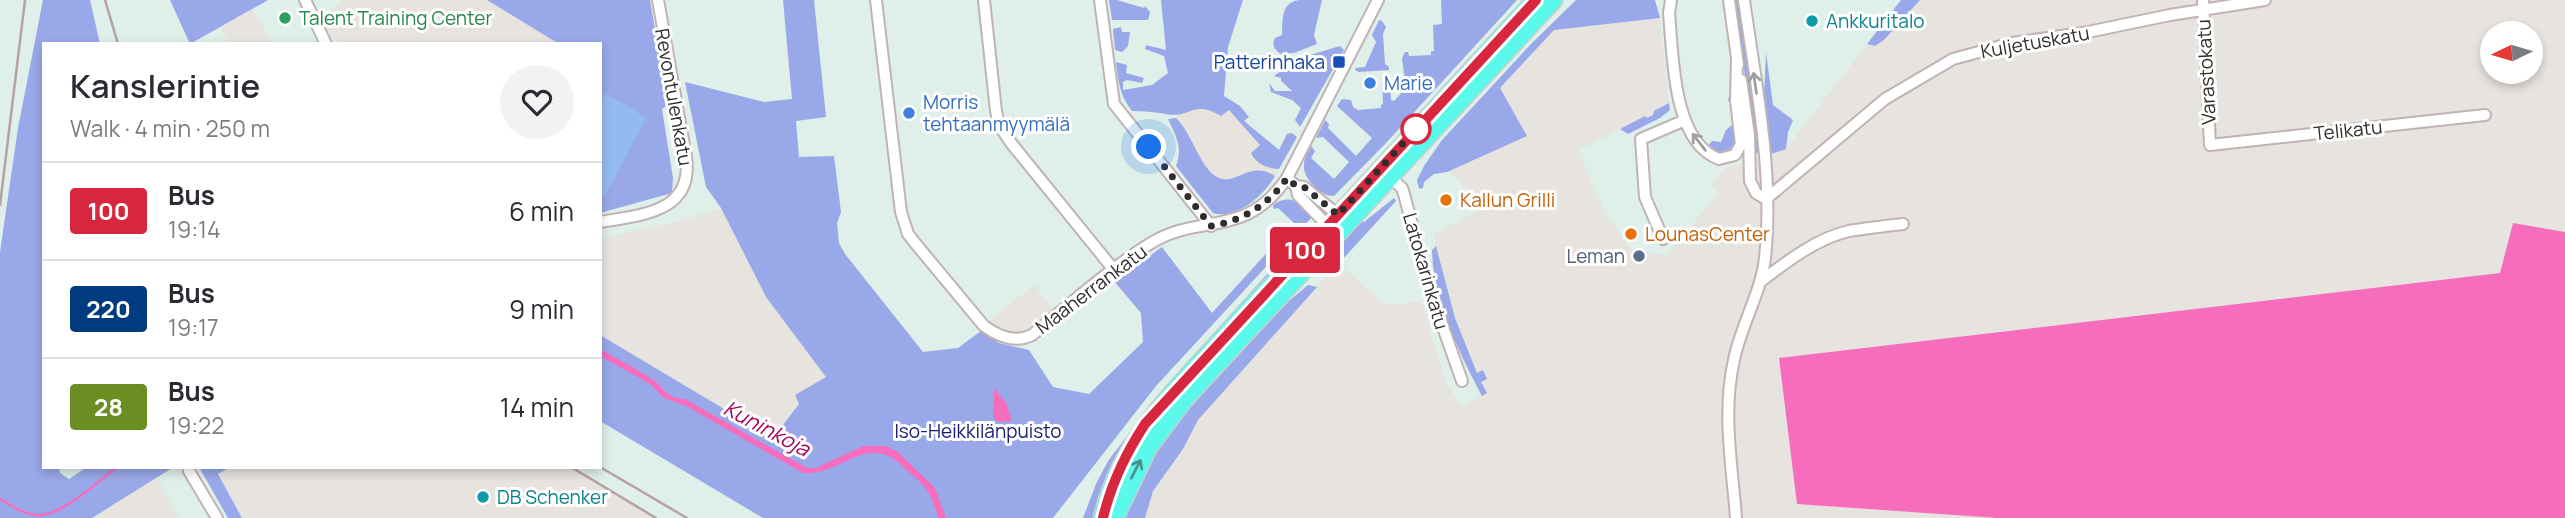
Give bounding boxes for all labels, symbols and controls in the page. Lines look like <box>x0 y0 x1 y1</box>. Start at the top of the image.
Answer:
place label: Talent Training Center <box>299 5 492 31</box>
place label: Ankkuritalo <box>1826 8 1925 34</box>
marker: Talent Training Center <box>277 10 293 26</box>
marker: Ankkuritalo <box>1804 13 1820 29</box>
street label: Varastokatu <box>2190 19 2222 125</box>
street label: Kuljetuskatu <box>1979 20 2091 64</box>
north arrow <box>2480 21 2543 84</box>
map controls <box>2480 21 2543 84</box>
street label: Revontulenkatu <box>649 26 699 168</box>
place label: Patterinhaka <box>1214 49 1325 75</box>
marker: Patterinhaka <box>1331 54 1347 70</box>
text: Kanslerintie <box>70 63 260 108</box>
button: heart <box>500 65 574 139</box>
place label: Marie <box>1384 70 1433 96</box>
one-way arrow <box>1749 72 1762 95</box>
marker: Marie <box>1362 75 1378 91</box>
place label: Morris tehtaanmyymälä <box>923 89 1070 137</box>
marker: Morris tehtaanmyymälä <box>901 105 917 121</box>
text: Walk · 4 min · 250 m <box>70 112 270 144</box>
street label: Telikatu <box>2312 113 2384 147</box>
unlabelled marker <box>1401 114 1431 144</box>
your location <box>1131 129 1166 164</box>
one-way arrow <box>1691 133 1706 152</box>
text: Bus <box>168 177 215 213</box>
place label: Kallun Grilli <box>1460 187 1555 213</box>
marker: Kallun Grilli <box>1438 192 1454 208</box>
text: 6 min <box>509 193 574 229</box>
text: 100 <box>87 194 130 227</box>
street label: Latokarinkatu <box>1397 210 1455 332</box>
text: 19:14 <box>168 213 221 245</box>
place label: LounasCenter <box>1645 221 1770 247</box>
marker: LounasCenter <box>1623 226 1639 242</box>
line badge: 100 <box>1265 227 1345 273</box>
text: 100 <box>1284 233 1326 266</box>
street label: Maaherrankatu <box>1030 238 1152 340</box>
place label: Leman <box>1567 243 1625 269</box>
marker: Leman <box>1631 248 1647 264</box>
text: Bus <box>168 275 215 311</box>
text: 9 min <box>509 291 574 327</box>
text: 220 <box>86 292 131 325</box>
text: 19:17 <box>168 311 219 343</box>
text: Bus <box>168 373 215 409</box>
text: 14 min <box>500 389 574 425</box>
text: 28 <box>94 390 123 423</box>
water label: Kuninkoja <box>719 394 816 463</box>
text: 19:22 <box>168 409 224 441</box>
park label: Iso-Heikkilänpuisto <box>894 418 1062 444</box>
one-way arrow <box>1130 459 1144 480</box>
place label: DB Schenker <box>497 484 608 510</box>
marker: DB Schenker <box>475 489 491 505</box>

